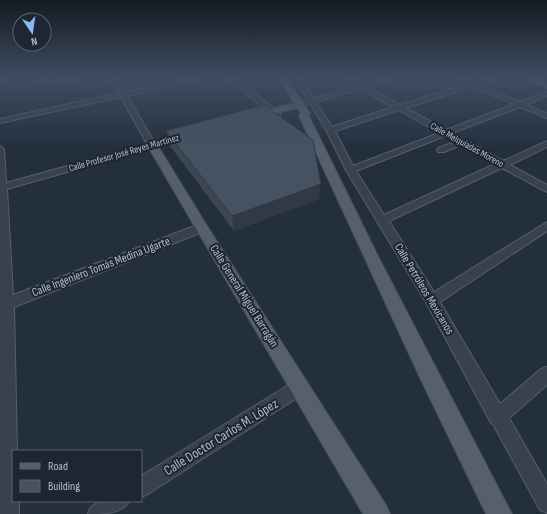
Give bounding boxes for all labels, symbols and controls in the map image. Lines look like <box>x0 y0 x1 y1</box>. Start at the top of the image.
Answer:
north arrow <box>12 12 52 52</box>
text: N <box>30 34 38 48</box>
street label: Calle Melquíades Moreno <box>428 120 506 170</box>
street label: Calle Profesor José Reyes Martínez <box>67 131 181 175</box>
street label: Calle Ingeniero Tomás Medina Ugarte <box>30 234 172 300</box>
street label: Calle Petróleos Mexicanos <box>391 241 457 337</box>
street label: Calle General Miguel Barragán <box>206 242 282 350</box>
street label: Calle Doctor Carlos M. López <box>161 395 281 479</box>
legend <box>12 450 142 502</box>
text: Road <box>48 459 68 474</box>
text: Building <box>48 479 80 494</box>

